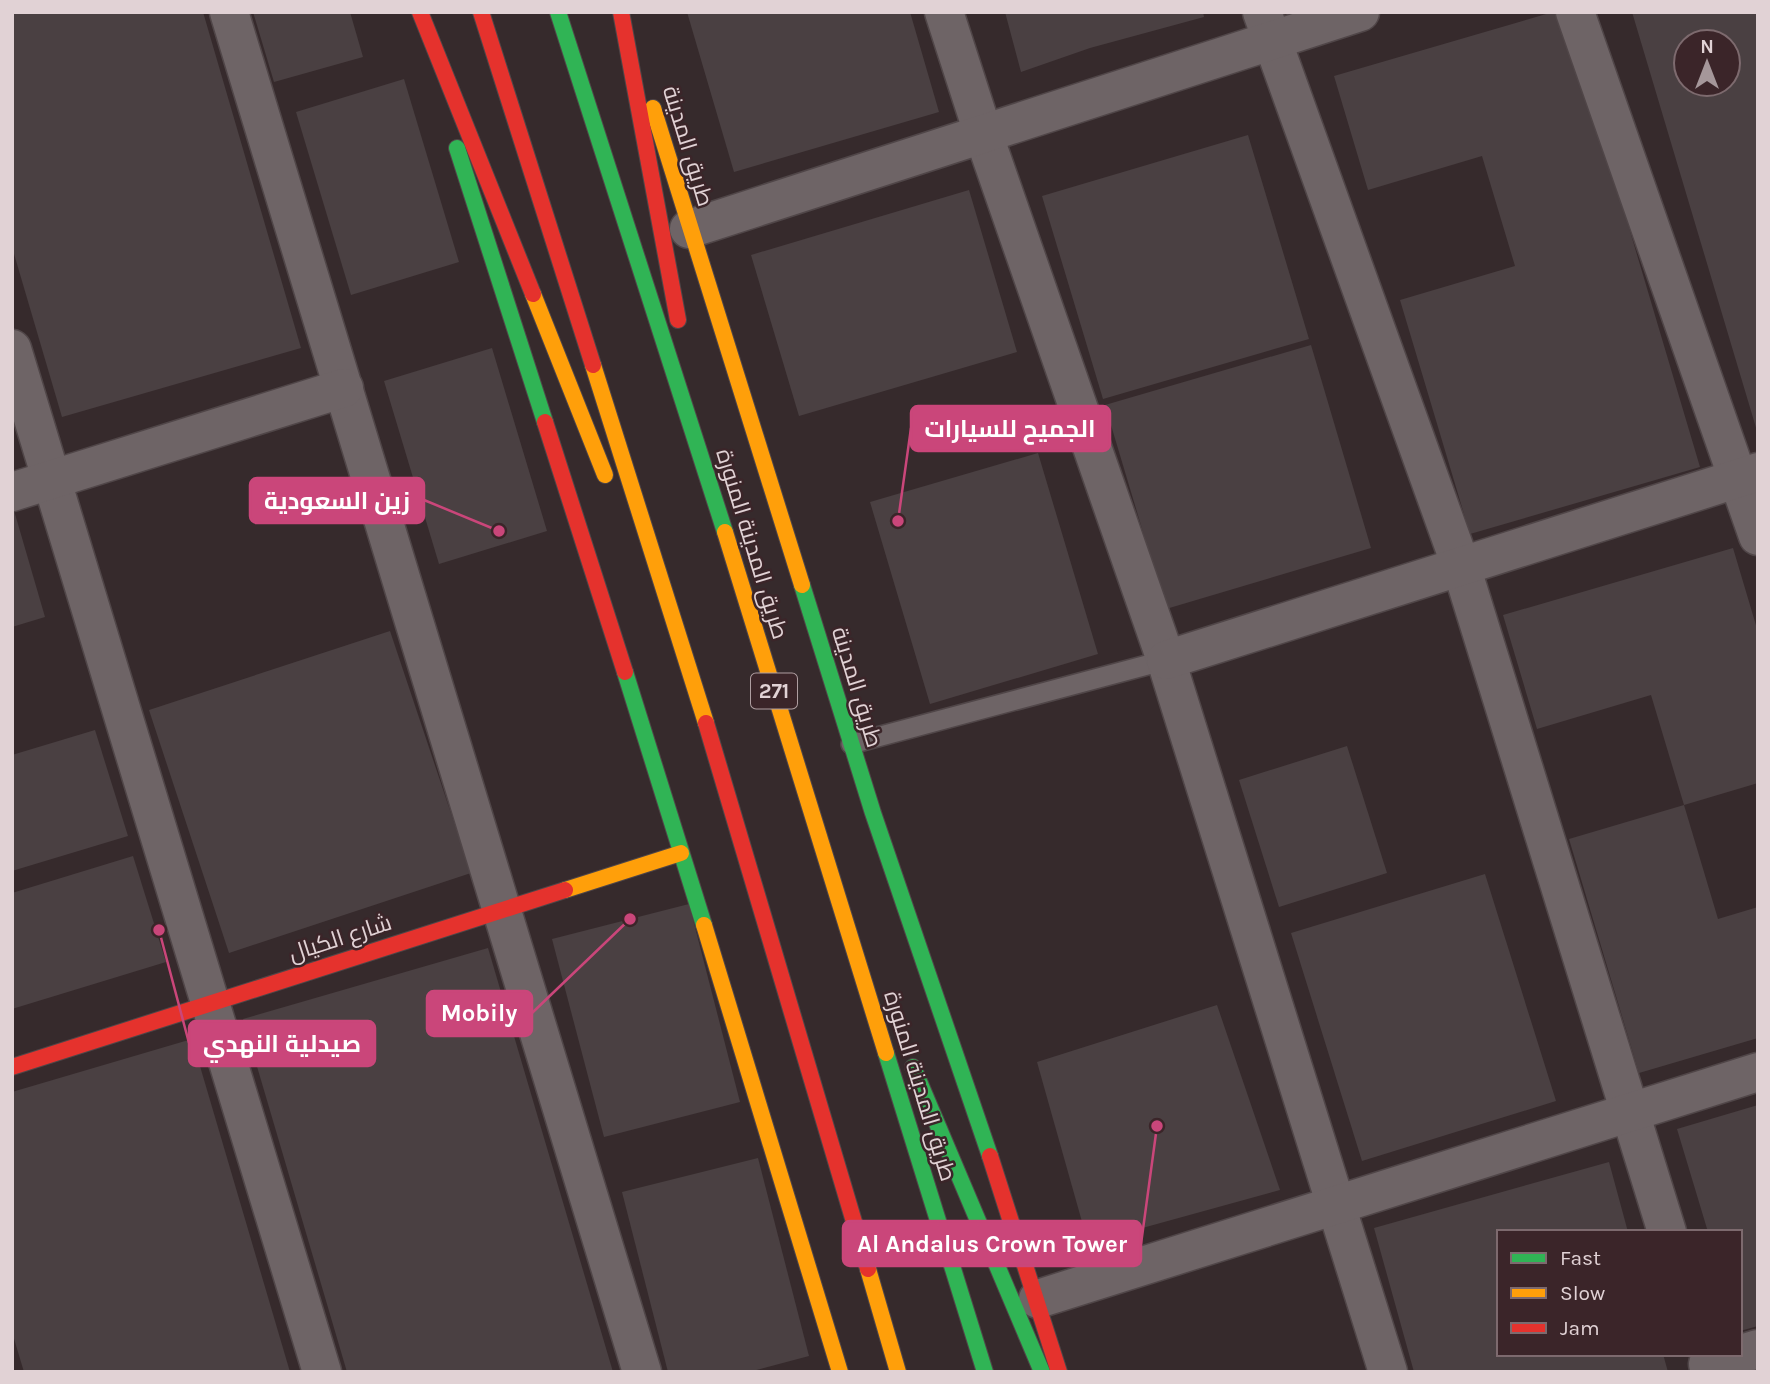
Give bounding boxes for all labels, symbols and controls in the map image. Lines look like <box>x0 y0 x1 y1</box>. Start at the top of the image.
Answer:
north arrow <box>1672 28 1742 98</box>
text: N <box>1700 36 1714 58</box>
street label: طريق المدينة <box>657 82 719 210</box>
callout: الجميح للسيارات <box>911 406 1110 451</box>
text: الجميح للسيارات <box>925 415 1095 445</box>
street label: طريق المدينة المنورة <box>710 446 794 642</box>
callout: زين السعودية <box>250 478 424 523</box>
text: زين السعودية <box>264 487 410 515</box>
street label: طريق المدينة <box>826 623 888 751</box>
road number: 271 <box>751 674 797 708</box>
street label: شارع الكيال <box>285 909 395 969</box>
street label: طريق المدينة المنورة <box>878 988 962 1184</box>
callout: Mobily <box>427 991 532 1036</box>
text: Mobily <box>441 999 517 1027</box>
callout: صيدلية النهدي <box>189 1021 375 1066</box>
text: صيدلية النهدي <box>203 1030 361 1063</box>
callout: Al Andalus Crown Tower <box>843 1221 1141 1266</box>
text: Al Andalus Crown Tower <box>857 1230 1128 1258</box>
legend <box>1497 1230 1742 1356</box>
text: Fast <box>1560 1246 1601 1270</box>
text: Slow <box>1560 1281 1605 1305</box>
text: Jam <box>1560 1316 1600 1340</box>

